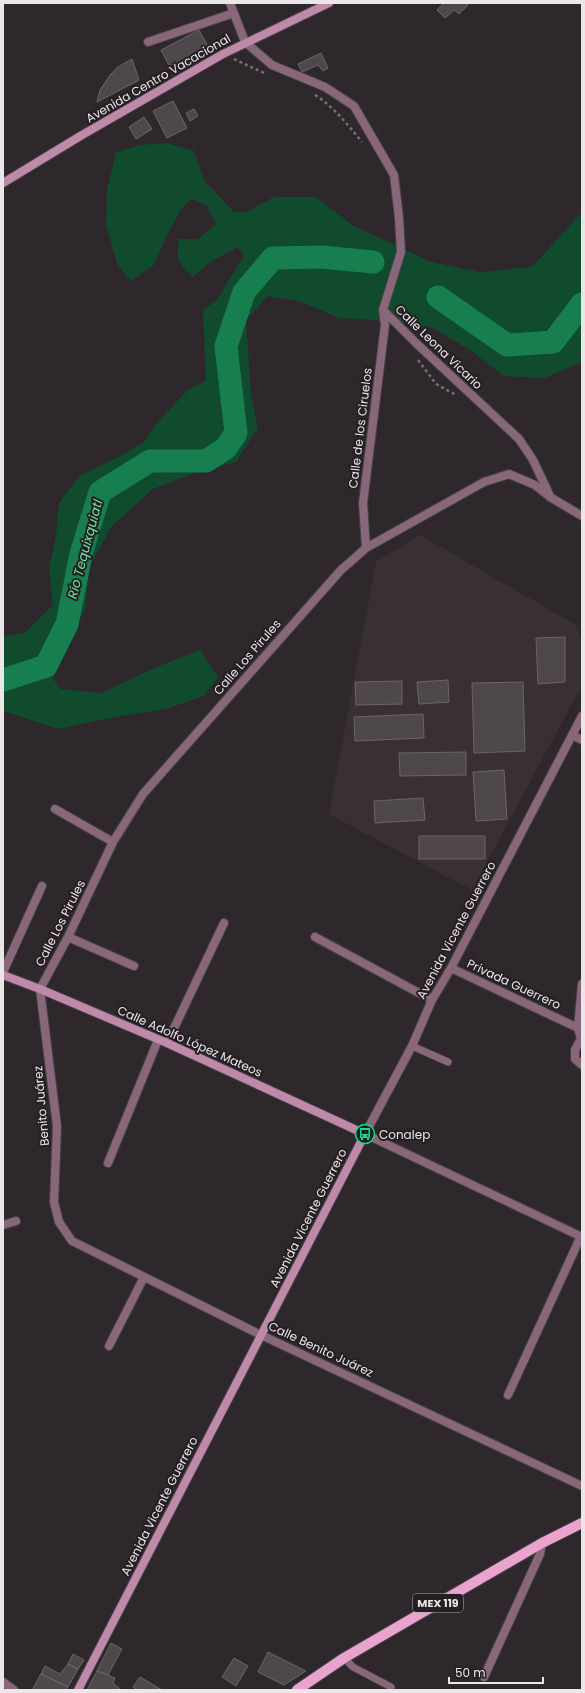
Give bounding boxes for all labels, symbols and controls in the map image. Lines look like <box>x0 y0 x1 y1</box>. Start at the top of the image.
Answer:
street label: Avenida Centro Vacacional <box>82 29 234 127</box>
street label: Calle Leona Vicario <box>392 301 486 393</box>
street label: Calle de los Ciruelos <box>344 367 376 489</box>
water label: Río Tequixquiatl <box>63 497 108 601</box>
street label: Calle Los Pirules <box>209 616 285 698</box>
street label: Avenida Vicente Guerrero <box>412 858 500 1002</box>
street label: Calle Los Pirules <box>31 877 89 969</box>
street label: Privada Guerrero <box>464 955 564 1013</box>
street label: Calle Adolfo López Mateos <box>115 1001 265 1081</box>
street label: Benito Juárez <box>29 1065 53 1147</box>
bus stop icon: Conalep <box>354 1123 376 1145</box>
place label: Conalep <box>379 1126 430 1143</box>
street label: Avenida Vicente Guerrero <box>266 1145 351 1290</box>
street label: Calle Benito Juárez <box>266 1317 376 1381</box>
street label: Avenida Vicente Guerrero <box>117 1433 202 1578</box>
road number: MEX 119 <box>413 1594 463 1612</box>
scale bar <box>449 1659 543 1685</box>
text: 50 m <box>455 1664 486 1681</box>

